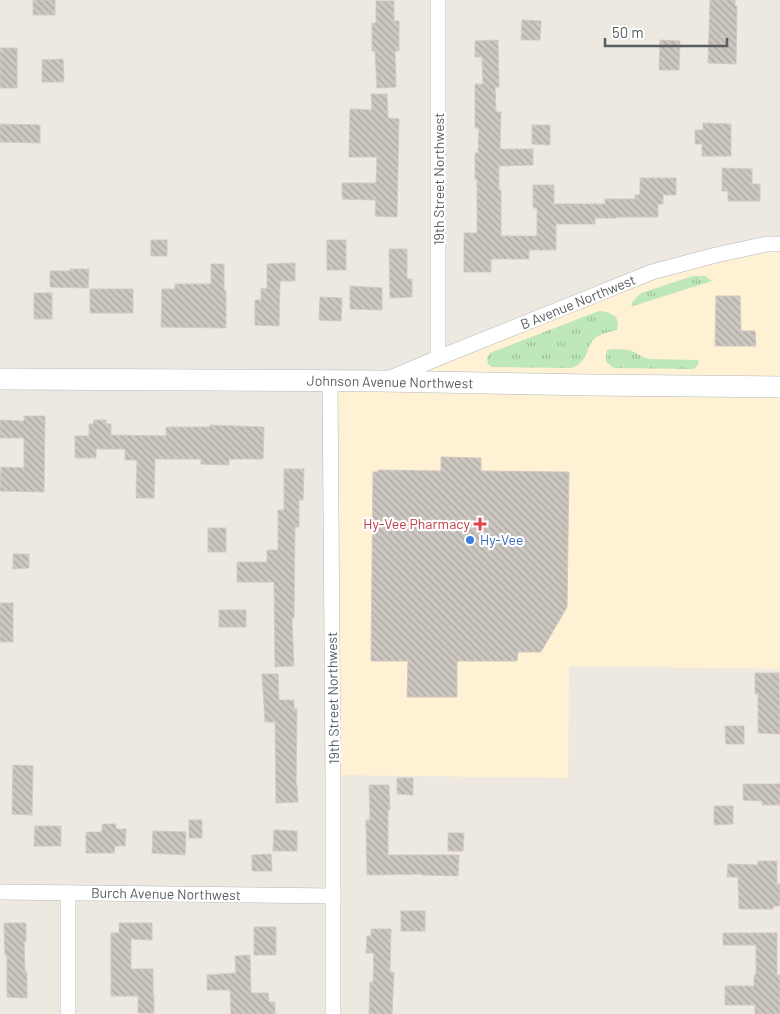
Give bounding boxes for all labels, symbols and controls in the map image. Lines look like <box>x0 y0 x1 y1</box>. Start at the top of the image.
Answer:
scale bar <box>605 15 728 47</box>
text: 50 m <box>612 23 644 41</box>
street label: 19th Street Northwest <box>430 113 447 245</box>
street label: B Avenue Northwest <box>518 271 638 332</box>
street label: Johnson Avenue Northwest <box>307 372 474 391</box>
place label: Hy-Vee Pharmacy <box>363 515 471 532</box>
marker: Hy-Vee Pharmacy <box>474 518 486 530</box>
place label: Hy-Vee <box>480 531 523 548</box>
marker: Hy-Vee <box>464 534 476 546</box>
street label: 19th Street Northwest <box>323 632 342 764</box>
street label: Burch Avenue Northwest <box>91 884 241 903</box>

